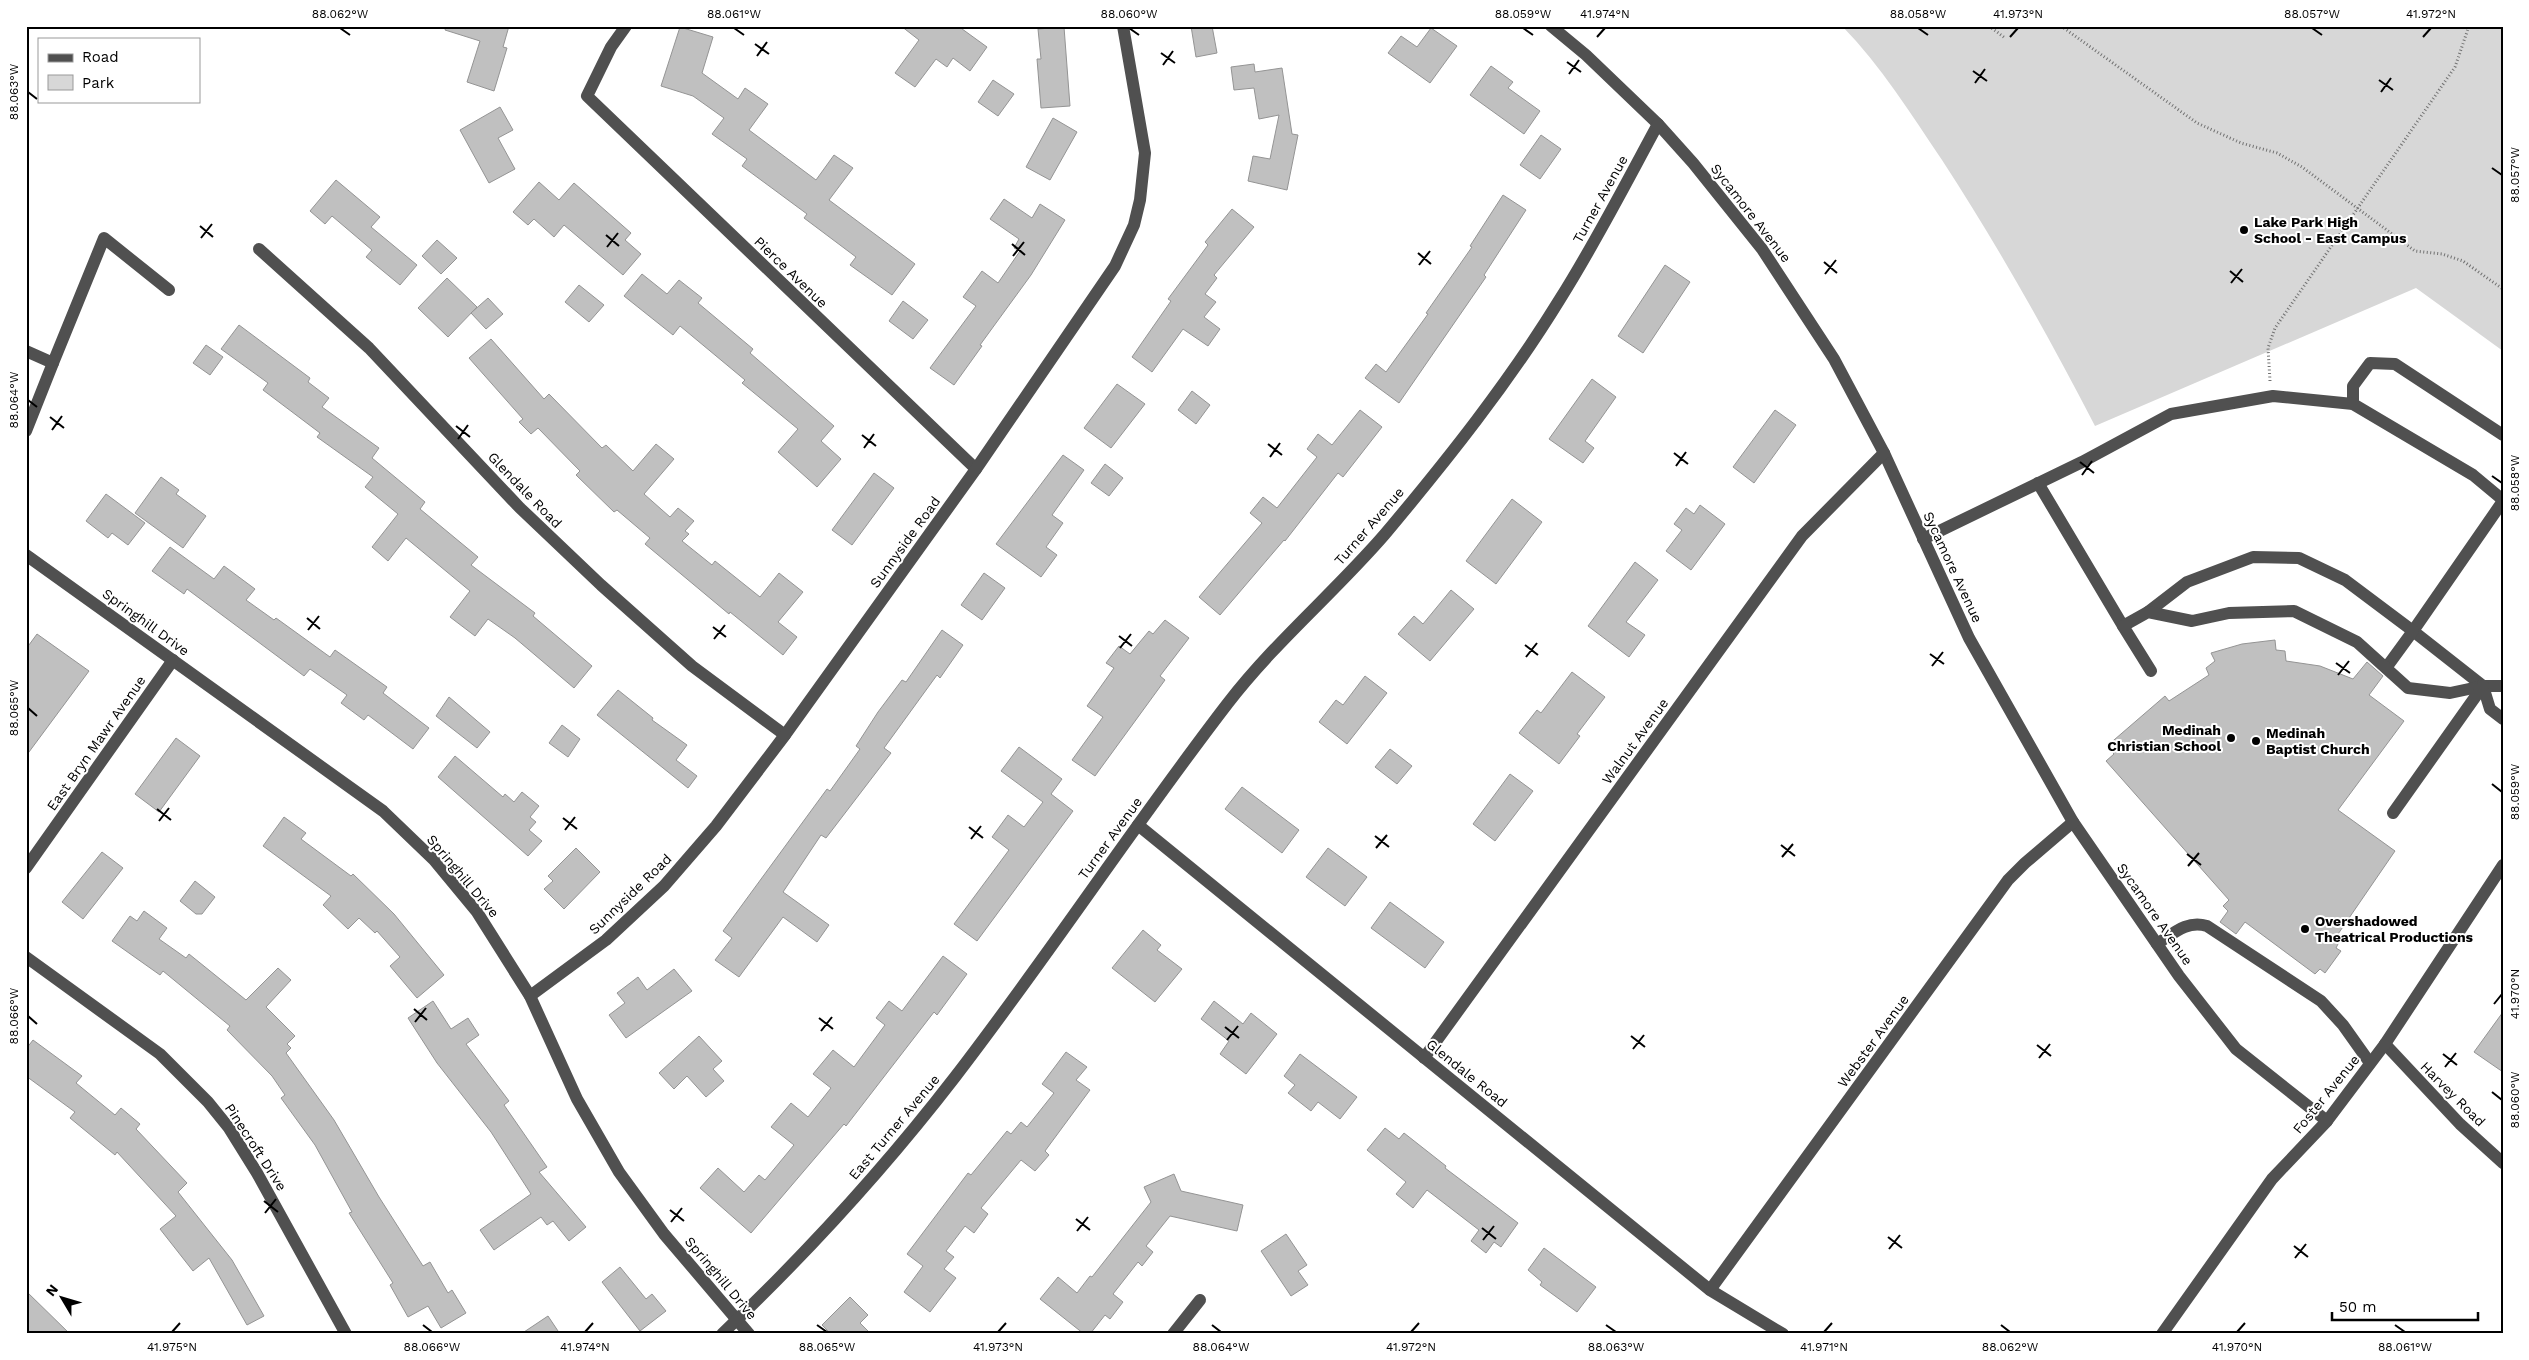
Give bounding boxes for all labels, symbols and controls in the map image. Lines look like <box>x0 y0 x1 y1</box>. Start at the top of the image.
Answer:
text: 88.062°W <box>312 7 369 21</box>
text: 88.061°W <box>707 7 762 21</box>
text: 88.060°W <box>1101 7 1158 21</box>
text: 88.059°W <box>1495 7 1552 21</box>
text: 41.974°N <box>1580 7 1630 21</box>
text: 88.058°W <box>1890 7 1947 21</box>
text: 41.973°N <box>1993 7 2043 21</box>
text: 88.057°W <box>2284 7 2340 21</box>
text: 41.972°N <box>2406 7 2456 21</box>
legend <box>38 38 200 102</box>
text: Road <box>82 48 119 66</box>
text: 88.063°W <box>7 63 21 120</box>
text: Park <box>82 74 115 92</box>
text: 88.057°W <box>2508 147 2522 203</box>
street label: Turner Avenue <box>1569 152 1631 246</box>
street label: Sycamore Avenue <box>1708 161 1794 265</box>
place label: Lake Park High School - East Campus <box>2254 214 2407 246</box>
marker: Lake Park High School - East Campus <box>2238 224 2250 236</box>
street label: Pierce Avenue <box>751 233 831 311</box>
text: 88.064°W <box>7 371 21 428</box>
street label: Glendale Road <box>485 449 565 531</box>
text: 88.058°W <box>2508 454 2522 511</box>
street label: Turner Avenue <box>1331 484 1407 568</box>
street label: Sunnyside Road <box>867 493 943 591</box>
street label: Sycamore Avenue <box>1920 509 1986 625</box>
street label: Springhill Drive <box>100 585 192 659</box>
street label: East Bryn Mawr Avenue <box>43 673 149 813</box>
text: 88.065°W <box>7 679 21 736</box>
street label: Walnut Avenue <box>1599 695 1671 787</box>
place label: Medinah Christian School <box>2107 722 2221 754</box>
place label: Medinah Baptist Church <box>2266 725 2370 757</box>
marker: Medinah Christian School <box>2225 732 2237 744</box>
marker: Medinah Baptist Church <box>2250 735 2262 747</box>
text: 88.059°W <box>2508 763 2522 820</box>
street label: Turner Avenue <box>1075 794 1145 882</box>
street label: Springhill Drive <box>424 831 502 921</box>
street label: Sunnyside Road <box>585 851 675 937</box>
street label: Sycamore Avenue <box>2114 860 2196 968</box>
place label: Overshadowed Theatrical Productions <box>2315 913 2474 945</box>
marker: Overshadowed Theatrical Productions <box>2299 923 2311 935</box>
text: 41.970°N <box>2508 969 2522 1019</box>
text: 88.066°W <box>7 987 21 1044</box>
street label: Webster Avenue <box>1834 992 1912 1090</box>
street label: Glendale Road <box>1423 1036 1511 1110</box>
street label: Foster Avenue <box>2289 1051 2363 1137</box>
street label: Harvey Road <box>2417 1058 2489 1130</box>
street label: East Turner Avenue <box>845 1071 943 1183</box>
text: 88.060°W <box>2508 1071 2522 1128</box>
street label: Pinecroft Drive <box>222 1100 290 1194</box>
street label: Springhill Drive <box>682 1233 760 1323</box>
north arrow <box>38 1272 88 1322</box>
text: N <box>42 1281 61 1299</box>
scale bar <box>2332 1290 2478 1322</box>
text: 50 m <box>2339 1298 2376 1316</box>
text: 41.975°N <box>147 1340 197 1354</box>
text: 88.066°W <box>404 1340 461 1354</box>
text: 41.974°N <box>560 1340 610 1354</box>
text: 88.065°W <box>799 1340 856 1354</box>
text: 41.973°N <box>973 1340 1023 1354</box>
text: 88.064°W <box>1193 1340 1250 1354</box>
text: 41.972°N <box>1386 1340 1436 1354</box>
text: 88.063°W <box>1588 1340 1645 1354</box>
text: 41.971°N <box>1800 1340 1848 1354</box>
text: 88.062°W <box>1982 1340 2039 1354</box>
text: 41.970°N <box>2212 1340 2262 1354</box>
text: 88.061°W <box>2378 1340 2433 1354</box>

